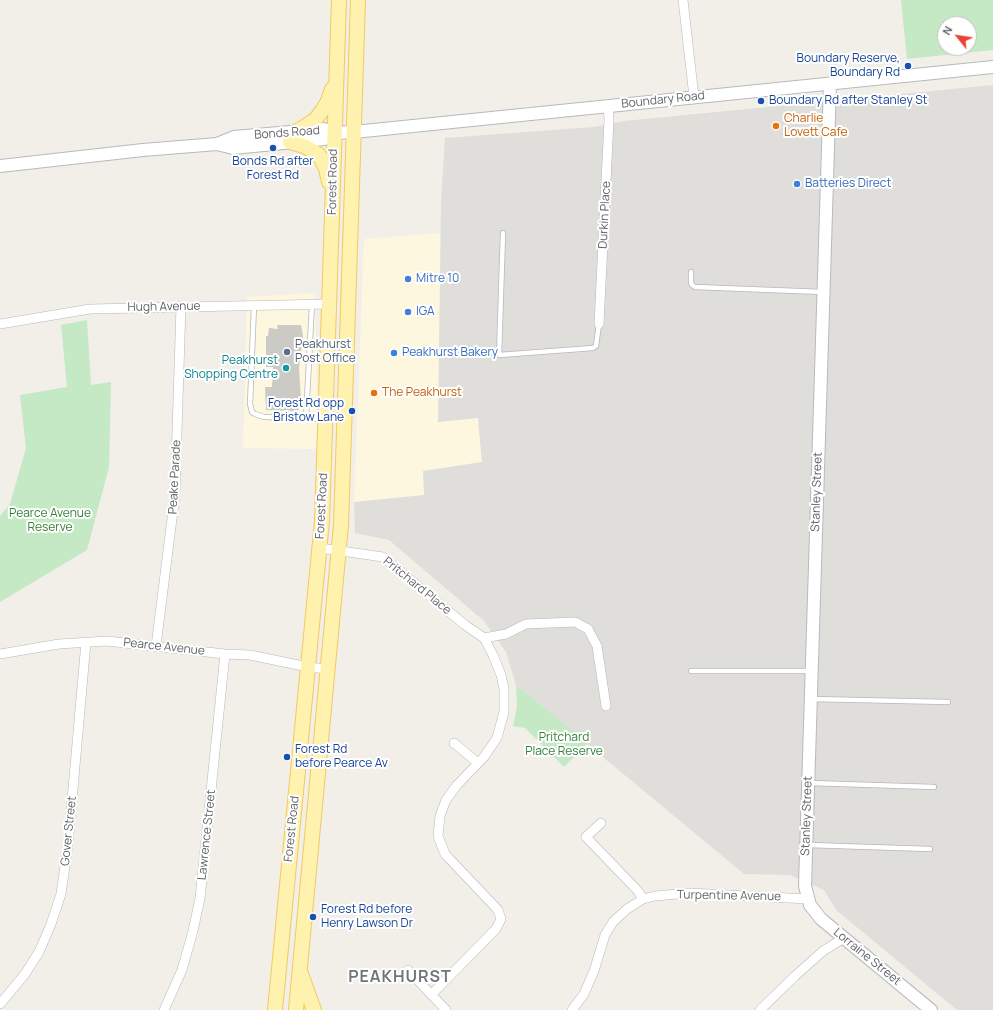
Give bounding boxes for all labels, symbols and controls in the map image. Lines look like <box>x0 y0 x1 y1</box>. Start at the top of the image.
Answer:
north arrow <box>937 16 977 56</box>
text: N <box>939 23 956 37</box>
place label: Boundary Reserve, Boundary Rd <box>797 52 900 80</box>
marker: Boundary Reserve, Boundary Rd <box>903 61 913 71</box>
street label: Boundary Road <box>621 88 705 112</box>
place label: Boundary Rd after Stanley St <box>769 94 927 108</box>
marker: Boundary Rd after Stanley St <box>756 96 766 106</box>
place label: Charlie Lovett Cafe <box>784 112 847 140</box>
marker: Charlie Lovett Cafe <box>771 121 781 131</box>
street label: Bonds Road <box>254 124 320 142</box>
marker: Bonds Rd after Forest Rd <box>268 143 278 153</box>
street label: Forest Road <box>325 149 341 215</box>
place label: Bonds Rd after Forest Rd <box>232 155 314 183</box>
place label: Batteries Direct <box>805 177 891 191</box>
marker: Batteries Direct <box>792 179 802 189</box>
street label: Durkin Place <box>596 181 614 249</box>
place label: Mitre 10 <box>416 272 459 286</box>
marker: Mitre 10 <box>403 274 413 284</box>
street label: Hugh Avenue <box>127 299 201 315</box>
place label: IGA <box>416 305 435 319</box>
marker: IGA <box>403 307 413 317</box>
place label: Peakhurst Post Office <box>295 338 356 366</box>
place label: Peakhurst Bakery <box>402 346 498 360</box>
marker: Peakhurst Post Office <box>282 347 292 357</box>
marker: Peakhurst Bakery <box>389 348 399 358</box>
place label: Peakhurst Shopping Centre <box>184 354 278 382</box>
marker: Peakhurst Shopping Centre <box>281 363 291 373</box>
place label: The Peakhurst <box>382 386 462 400</box>
marker: The Peakhurst <box>369 388 379 398</box>
place label: Forest Rd opp Bristow Lane <box>268 397 344 425</box>
marker: Forest Rd opp Bristow Lane <box>347 406 357 416</box>
street label: Peake Parade <box>166 439 184 515</box>
street label: Stanley Street <box>808 452 826 532</box>
street label: Forest Road <box>313 473 331 539</box>
park label: Pearce Avenue Reserve <box>9 507 91 535</box>
street label: Pritchard Place <box>380 554 454 618</box>
street label: Pearce Avenue <box>123 636 205 658</box>
park label: Pritchard Place Reserve <box>525 731 603 759</box>
place label: Forest Rd before Pearce Av <box>295 743 388 771</box>
marker: Forest Rd before Pearce Av <box>282 752 292 762</box>
street label: Stanley Street <box>798 776 816 856</box>
street label: Lawrence Street <box>195 789 219 881</box>
street label: Gover Street <box>58 795 80 867</box>
street label: Forest Road <box>281 795 303 863</box>
street label: Turpentine Avenue <box>677 888 781 904</box>
place label: Forest Rd before Henry Lawson Dr <box>321 903 413 931</box>
marker: Forest Rd before Henry Lawson Dr <box>308 912 318 922</box>
street label: Lorraine Street <box>830 925 904 989</box>
district label: PEAKHURST <box>348 968 452 988</box>

